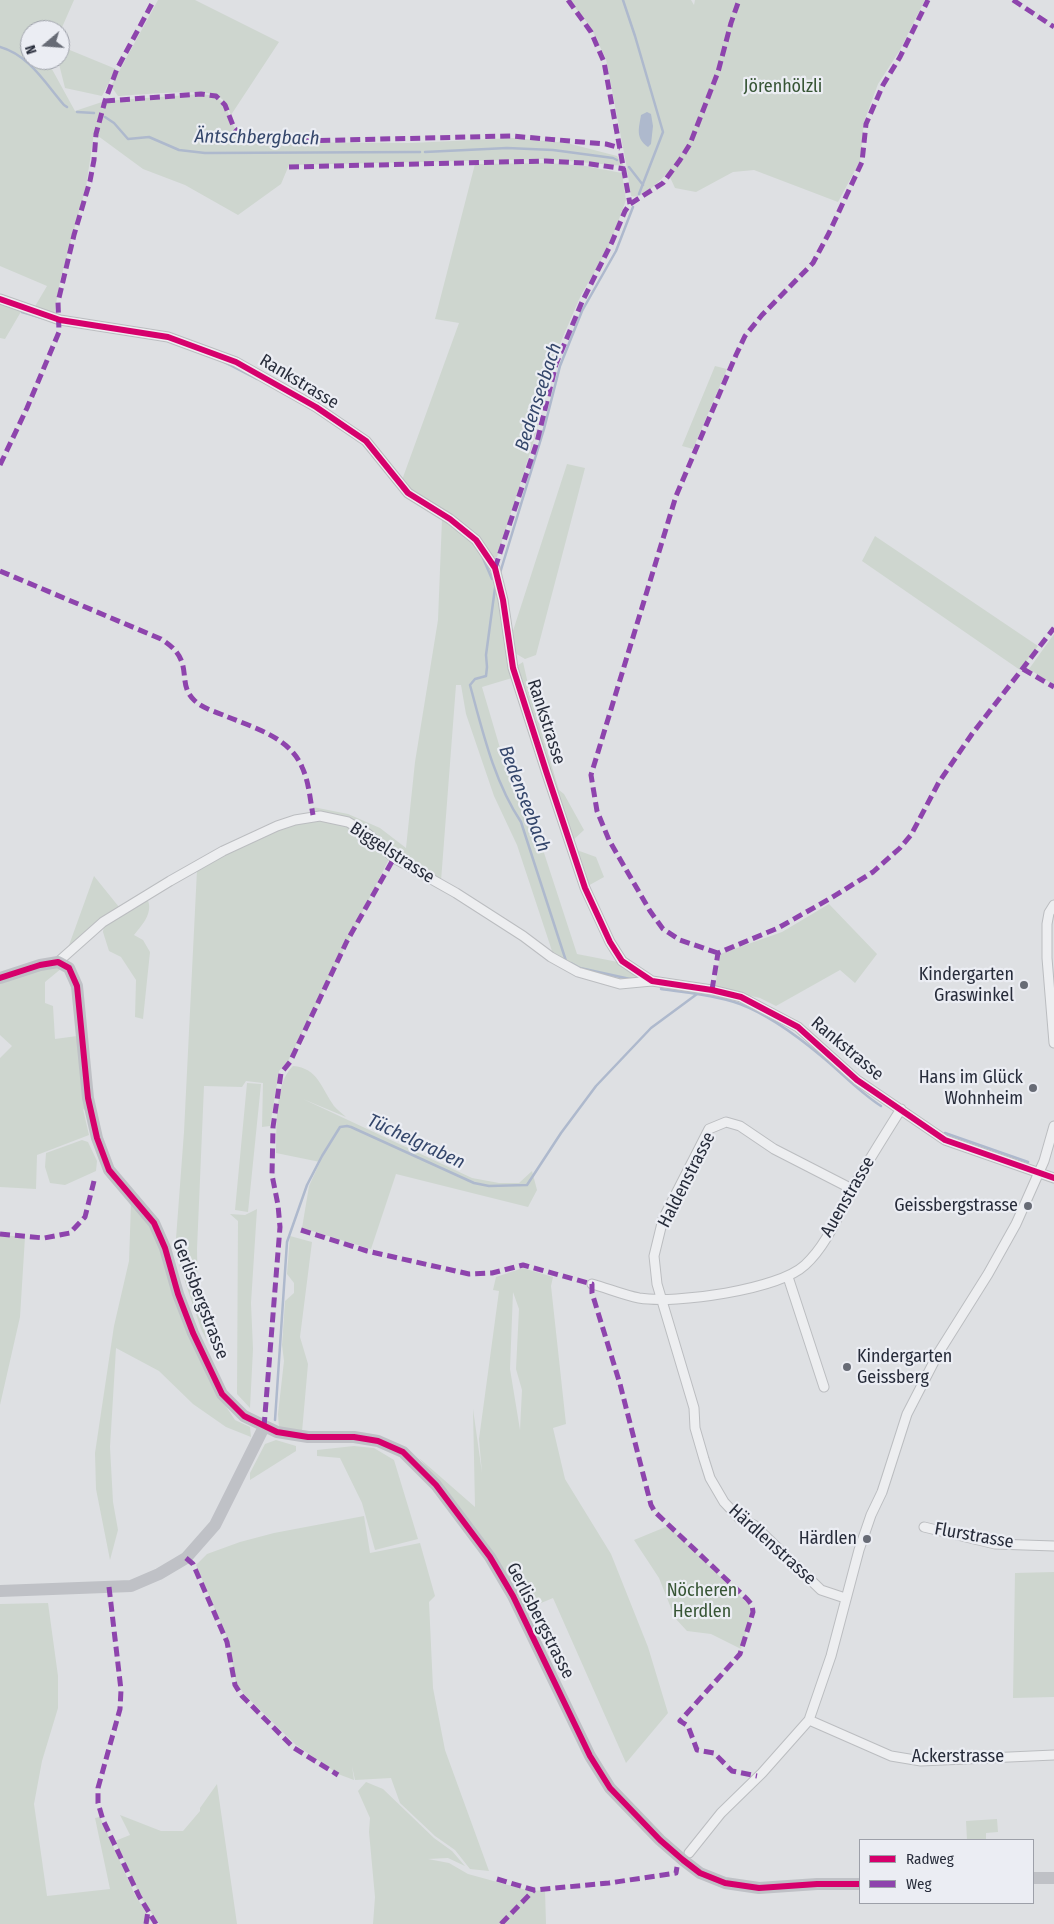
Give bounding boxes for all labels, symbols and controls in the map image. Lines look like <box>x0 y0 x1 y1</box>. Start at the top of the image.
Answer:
north arrow <box>20 20 70 70</box>
text: N <box>22 43 41 56</box>
park label: Jörenhölzli <box>744 76 822 98</box>
water label: Äntschbergbach <box>194 126 320 150</box>
water label: Bedenseebach <box>511 340 567 454</box>
street label: Rankstrasse <box>256 350 342 414</box>
street label: Rankstrasse <box>522 677 570 767</box>
water label: Bedenseebach <box>493 743 555 855</box>
street label: Biggelstrasse <box>346 818 438 888</box>
place label: Kindergarten Graswinkel <box>919 964 1014 1006</box>
marker: Kindergarten Graswinkel <box>1018 979 1030 991</box>
street label: Rankstrasse <box>806 1012 888 1086</box>
place label: Hans im Glück Wohnheim <box>919 1067 1023 1110</box>
marker: Hans im Glück Wohnheim <box>1027 1082 1039 1094</box>
water label: Tüchelgraben <box>364 1110 468 1174</box>
street label: Haldenstrasse <box>654 1129 720 1231</box>
street label: Auenstrasse <box>816 1153 880 1241</box>
place label: Geissbergstrasse <box>894 1195 1018 1217</box>
marker: Geissbergstrasse <box>1022 1200 1034 1212</box>
street label: Gerlisbergstrasse <box>167 1236 233 1362</box>
place label: Kindergarten Geissberg <box>857 1346 952 1388</box>
marker: Kindergarten Geissberg <box>841 1361 853 1373</box>
street label: Härdlenstrasse <box>724 1500 820 1590</box>
street label: Flurstrasse <box>933 1518 1015 1554</box>
place label: Härdlen <box>799 1528 857 1550</box>
marker: Härdlen <box>861 1533 873 1545</box>
street label: Gerlisbergstrasse <box>501 1559 579 1683</box>
park label: Nöcheren Herdlen <box>667 1580 737 1622</box>
street label: Ackerstrasse <box>912 1746 1004 1768</box>
legend <box>859 1839 1034 1904</box>
text: Radweg <box>906 1850 954 1868</box>
text: Weg <box>906 1875 932 1893</box>

